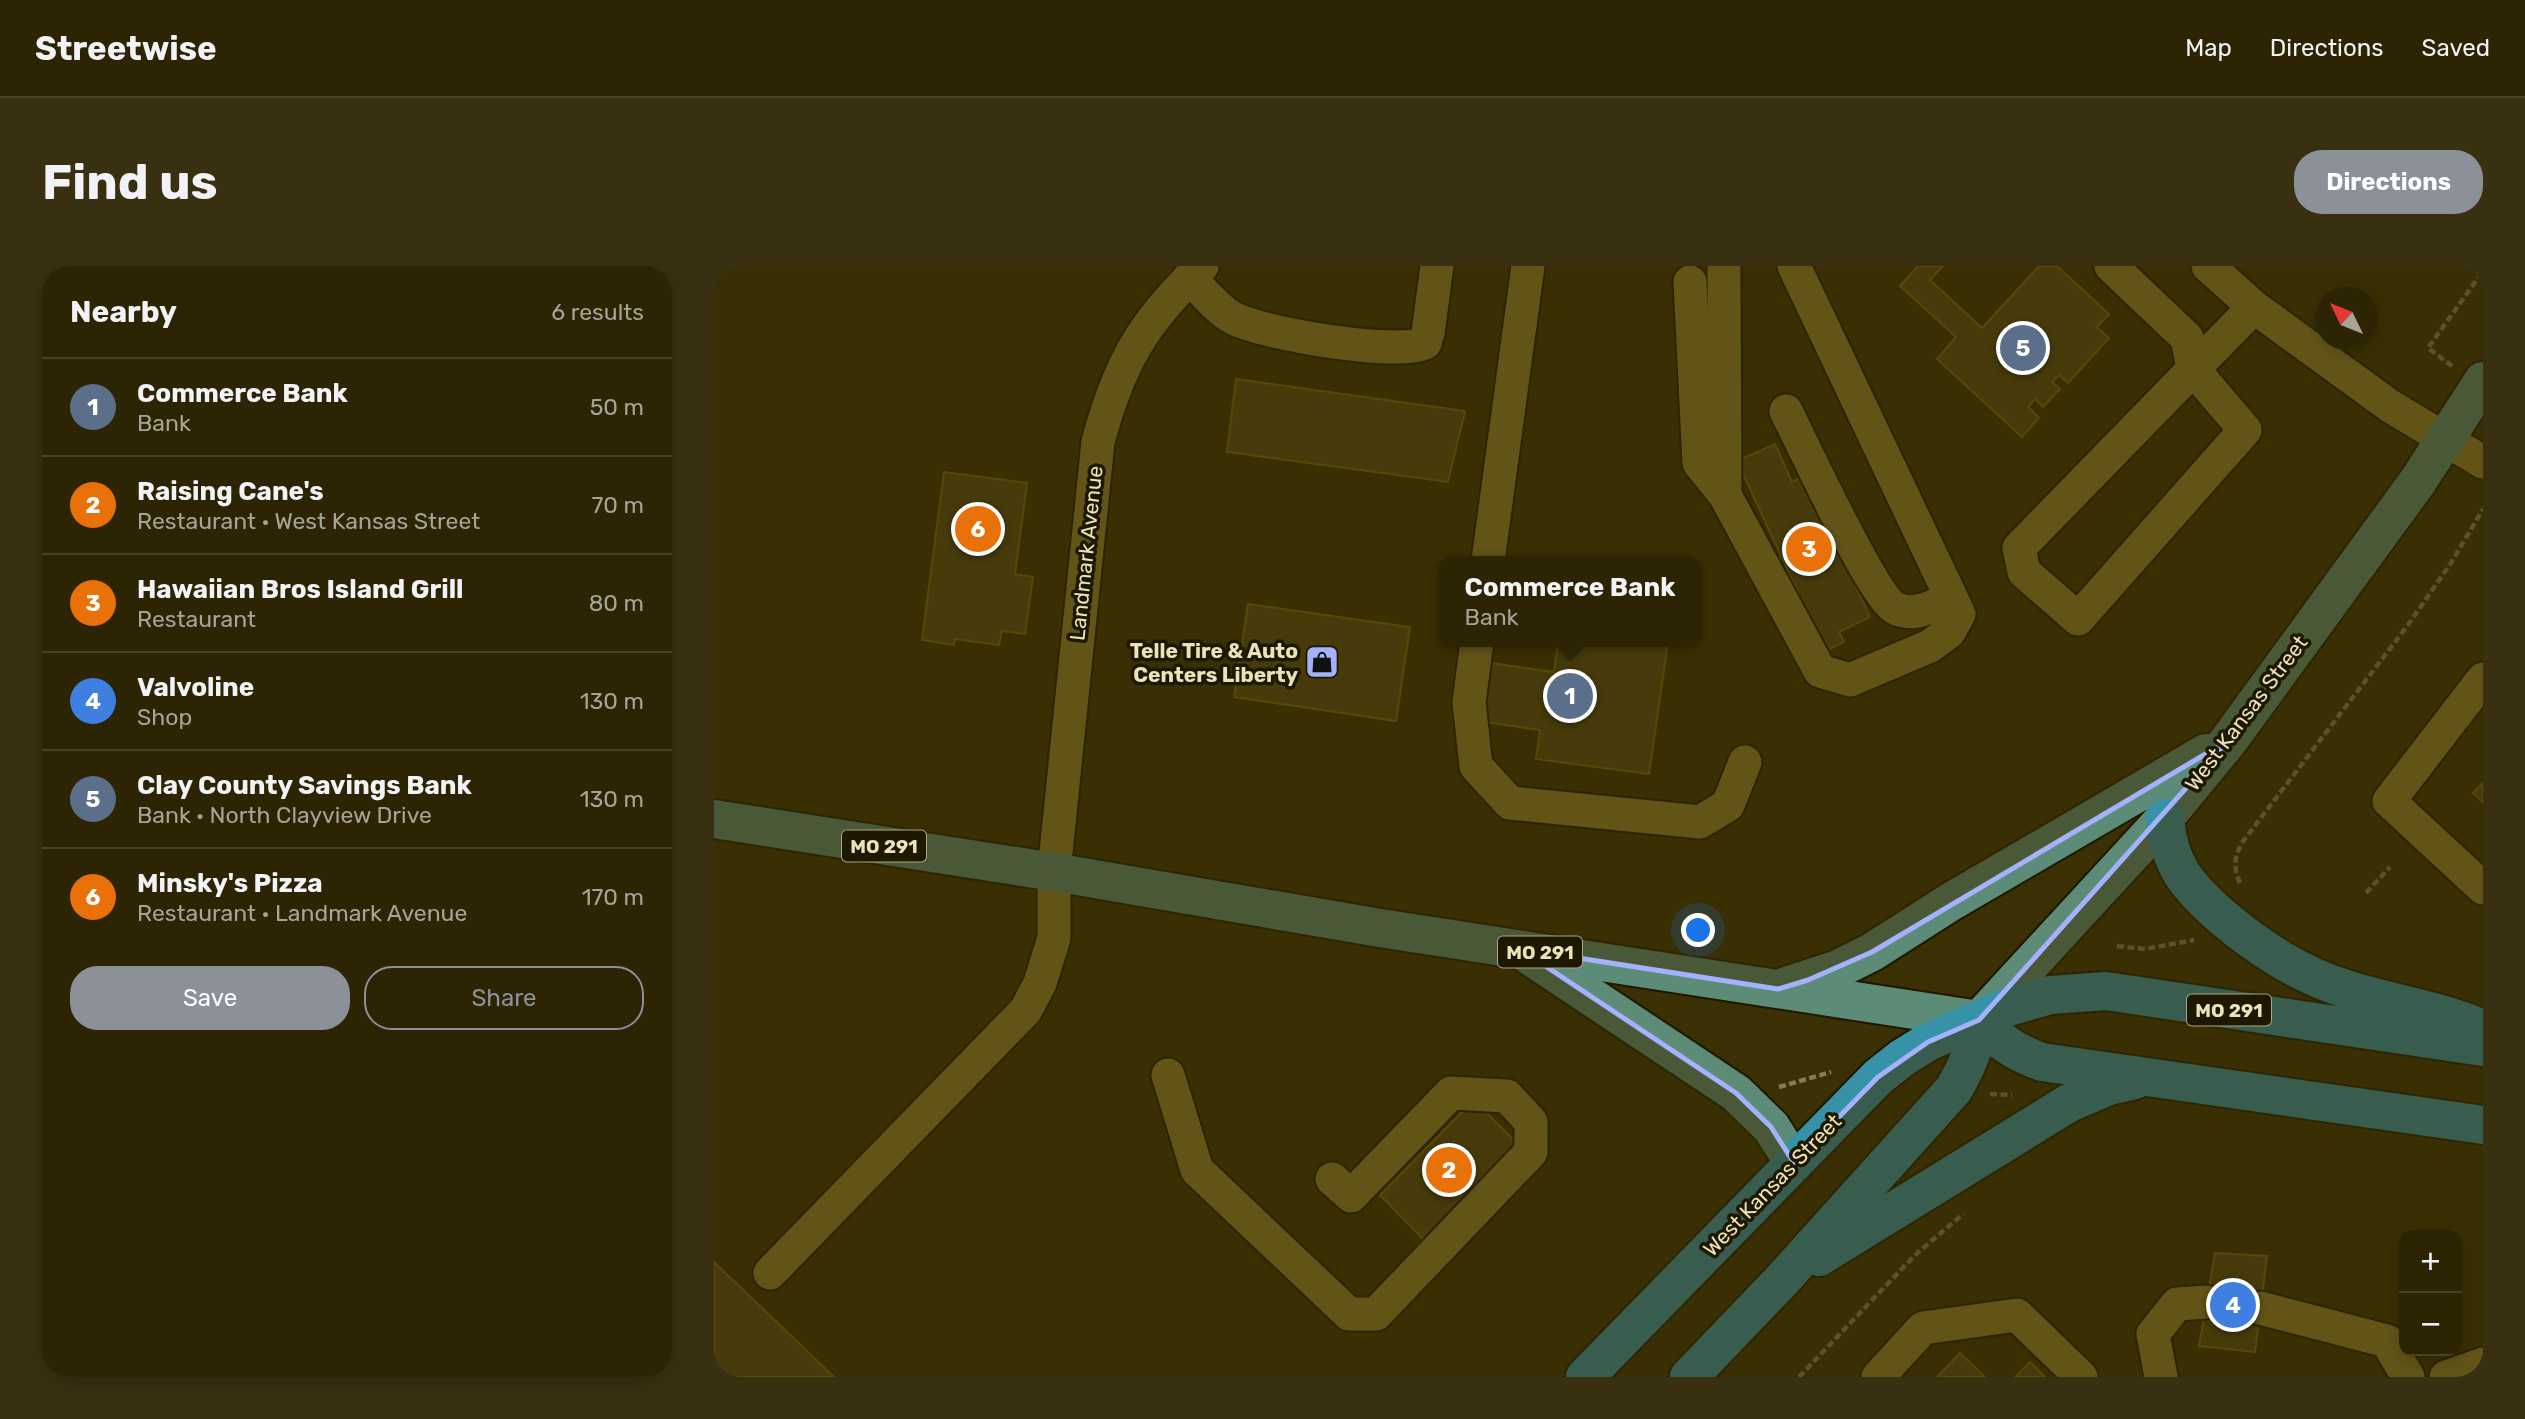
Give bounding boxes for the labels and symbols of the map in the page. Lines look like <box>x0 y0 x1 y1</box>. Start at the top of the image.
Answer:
north arrow <box>2315 287 2378 350</box>
pin: 5 <box>2000 322 2046 374</box>
street label: Landmark Avenue <box>1064 464 1108 642</box>
pin: 6 <box>955 503 1001 555</box>
pin: 3 <box>1786 523 1832 575</box>
street label: West Kansas Street <box>2179 630 2313 796</box>
place label: Telle Tire & Auto Centers Liberty <box>1130 638 1298 687</box>
shop icon: Telle Tire & Auto Centers Liberty <box>1303 643 1341 681</box>
pin: 1 <box>1547 670 1593 722</box>
road number: MO 291 <box>842 831 926 862</box>
your location <box>1681 913 1715 947</box>
road number: MO 291 <box>1498 936 1582 968</box>
road number: MO 291 <box>2187 995 2271 1026</box>
street label: West Kansas Street <box>1698 1109 1846 1261</box>
pin: 2 <box>1426 1144 1472 1196</box>
pin: 4 <box>2210 1279 2256 1331</box>

